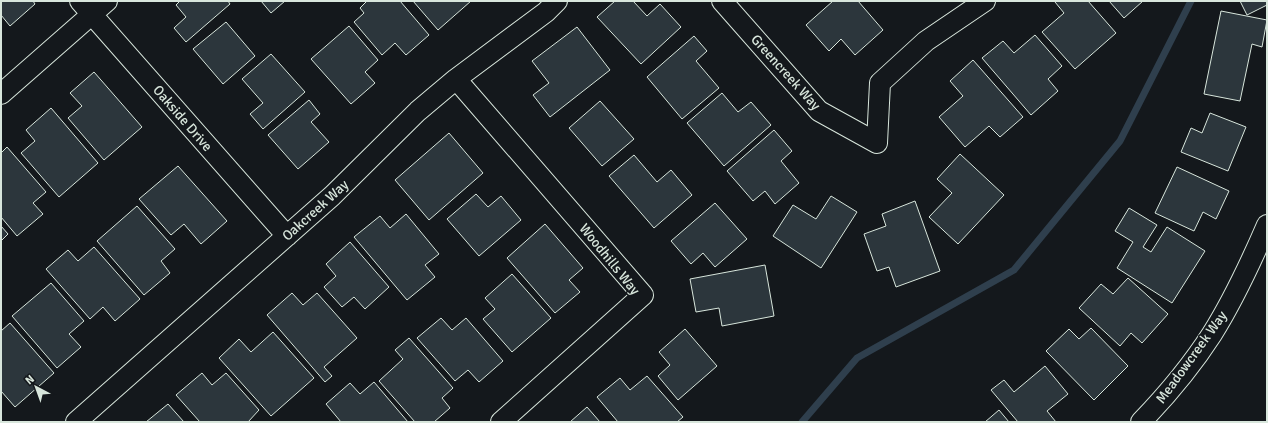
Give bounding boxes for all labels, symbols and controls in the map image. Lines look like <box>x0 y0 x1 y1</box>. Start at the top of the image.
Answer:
street label: Greencreek Way <box>747 31 824 114</box>
street label: Oakside Drive <box>149 82 216 155</box>
street label: Oakcreek Way <box>279 176 352 245</box>
street label: Woodhills Way <box>576 220 644 299</box>
street label: Meadowcreek Way <box>1152 307 1231 407</box>
north arrow <box>16 367 56 407</box>
text: N <box>23 372 37 387</box>

